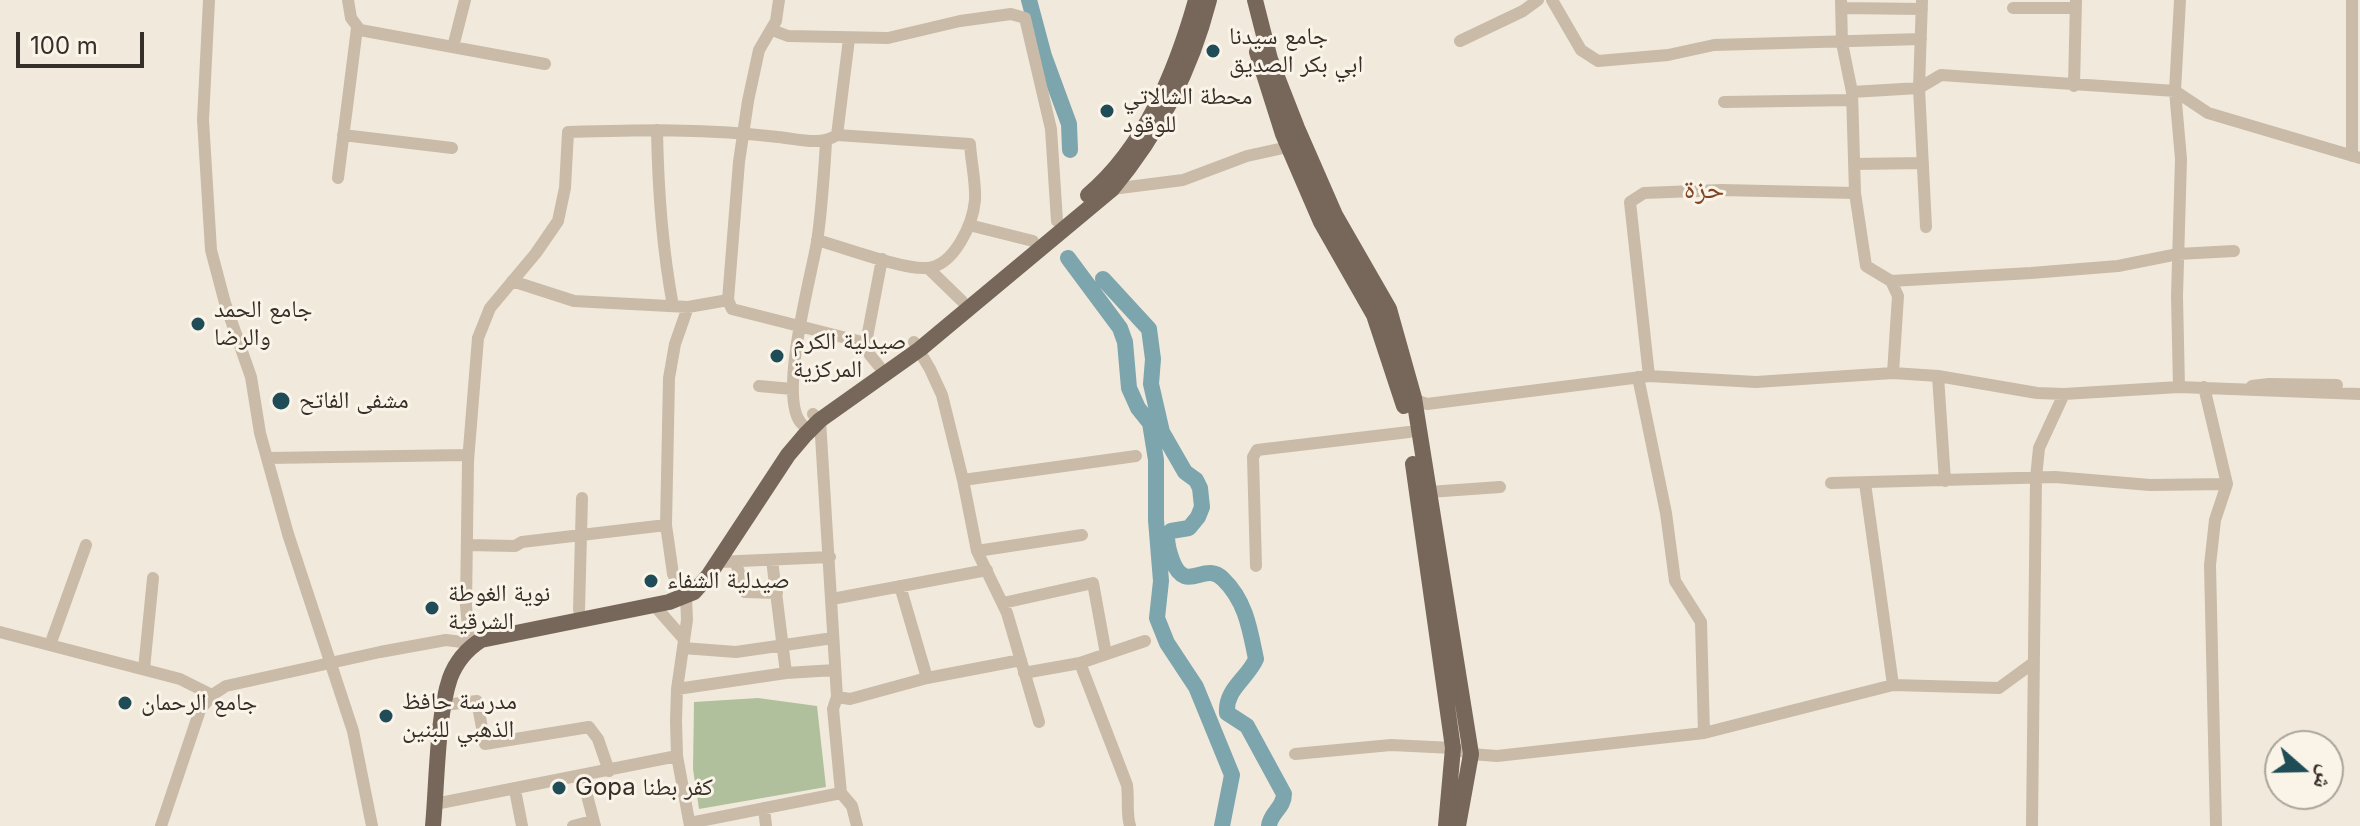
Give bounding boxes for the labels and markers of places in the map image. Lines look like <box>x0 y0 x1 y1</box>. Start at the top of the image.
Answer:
place label: جامع سيدنا ابي بكر الصديق <box>1229 23 1363 79</box>
marker: جامع سيدنا ابي بكر الصديق <box>1204 42 1222 60</box>
place label: محطة الشالاتي للوقود <box>1123 83 1253 139</box>
marker: محطة الشالاتي للوقود <box>1098 102 1116 120</box>
place label: جامع الحمد والرضا <box>214 296 313 352</box>
marker: جامع الحمد والرضا <box>189 315 207 333</box>
place label: صيدلية الكرم المركزية <box>793 328 906 384</box>
marker: صيدلية الكرم المركزية <box>768 347 786 365</box>
place label: مشفى الفاتح <box>299 387 409 415</box>
marker: مشفى الفاتح <box>270 390 292 412</box>
place label: صيدلية الشفاء <box>667 567 790 595</box>
marker: صيدلية الشفاء <box>642 572 660 590</box>
place label: نوية الغوطة الشرقية <box>448 580 550 636</box>
marker: نوية الغوطة الشرقية <box>423 599 441 617</box>
place label: مدرسة حافظ الذهبي للبنين <box>402 688 517 744</box>
place label: جامع الرحمان <box>141 689 257 717</box>
marker: جامع الرحمان <box>116 694 134 712</box>
marker: مدرسة حافظ الذهبي للبنين <box>377 707 395 725</box>
place label: Gopa كفر بطنا <box>575 774 713 802</box>
marker: Gopa كفر بطنا <box>550 779 568 797</box>

